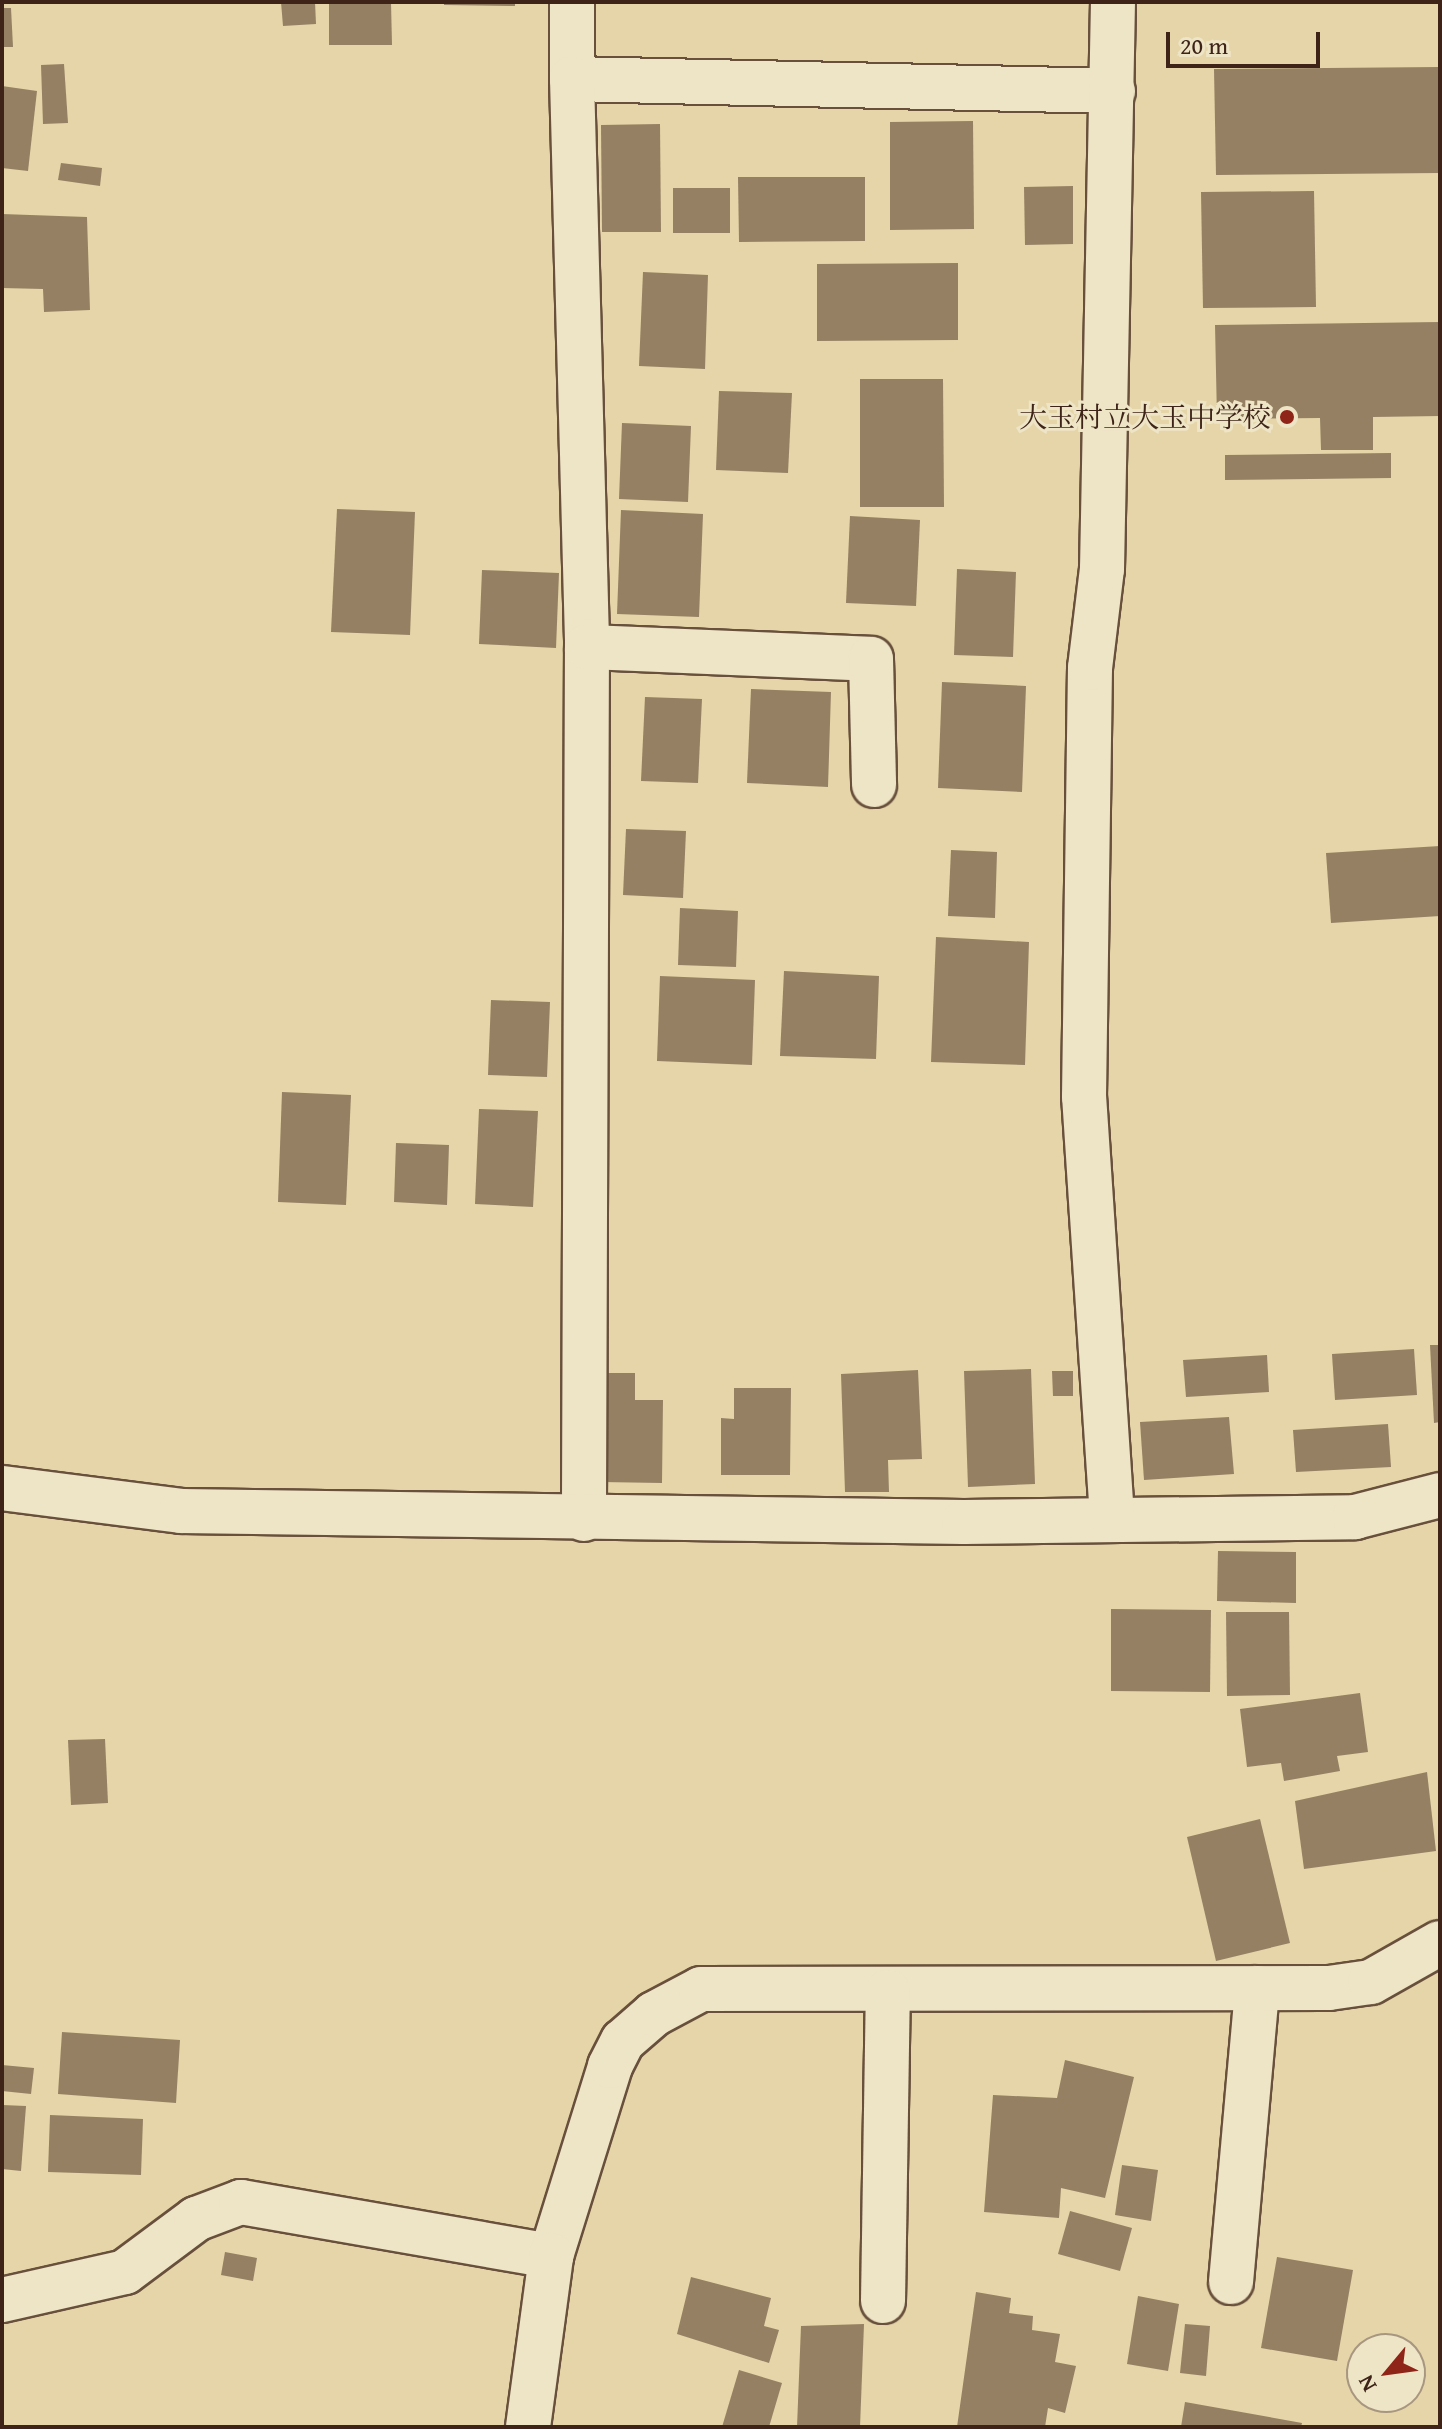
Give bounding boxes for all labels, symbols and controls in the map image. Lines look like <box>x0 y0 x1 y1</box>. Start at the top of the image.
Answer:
scale bar <box>1170 16 1324 66</box>
text: 20 m <box>1180 28 1228 63</box>
place label: 大玉村立大玉中学校 <box>1019 400 1271 434</box>
marker: 大玉村立大玉中学校 <box>1278 408 1296 426</box>
north arrow <box>1346 2333 1426 2413</box>
text: N <box>1349 2369 1384 2398</box>

